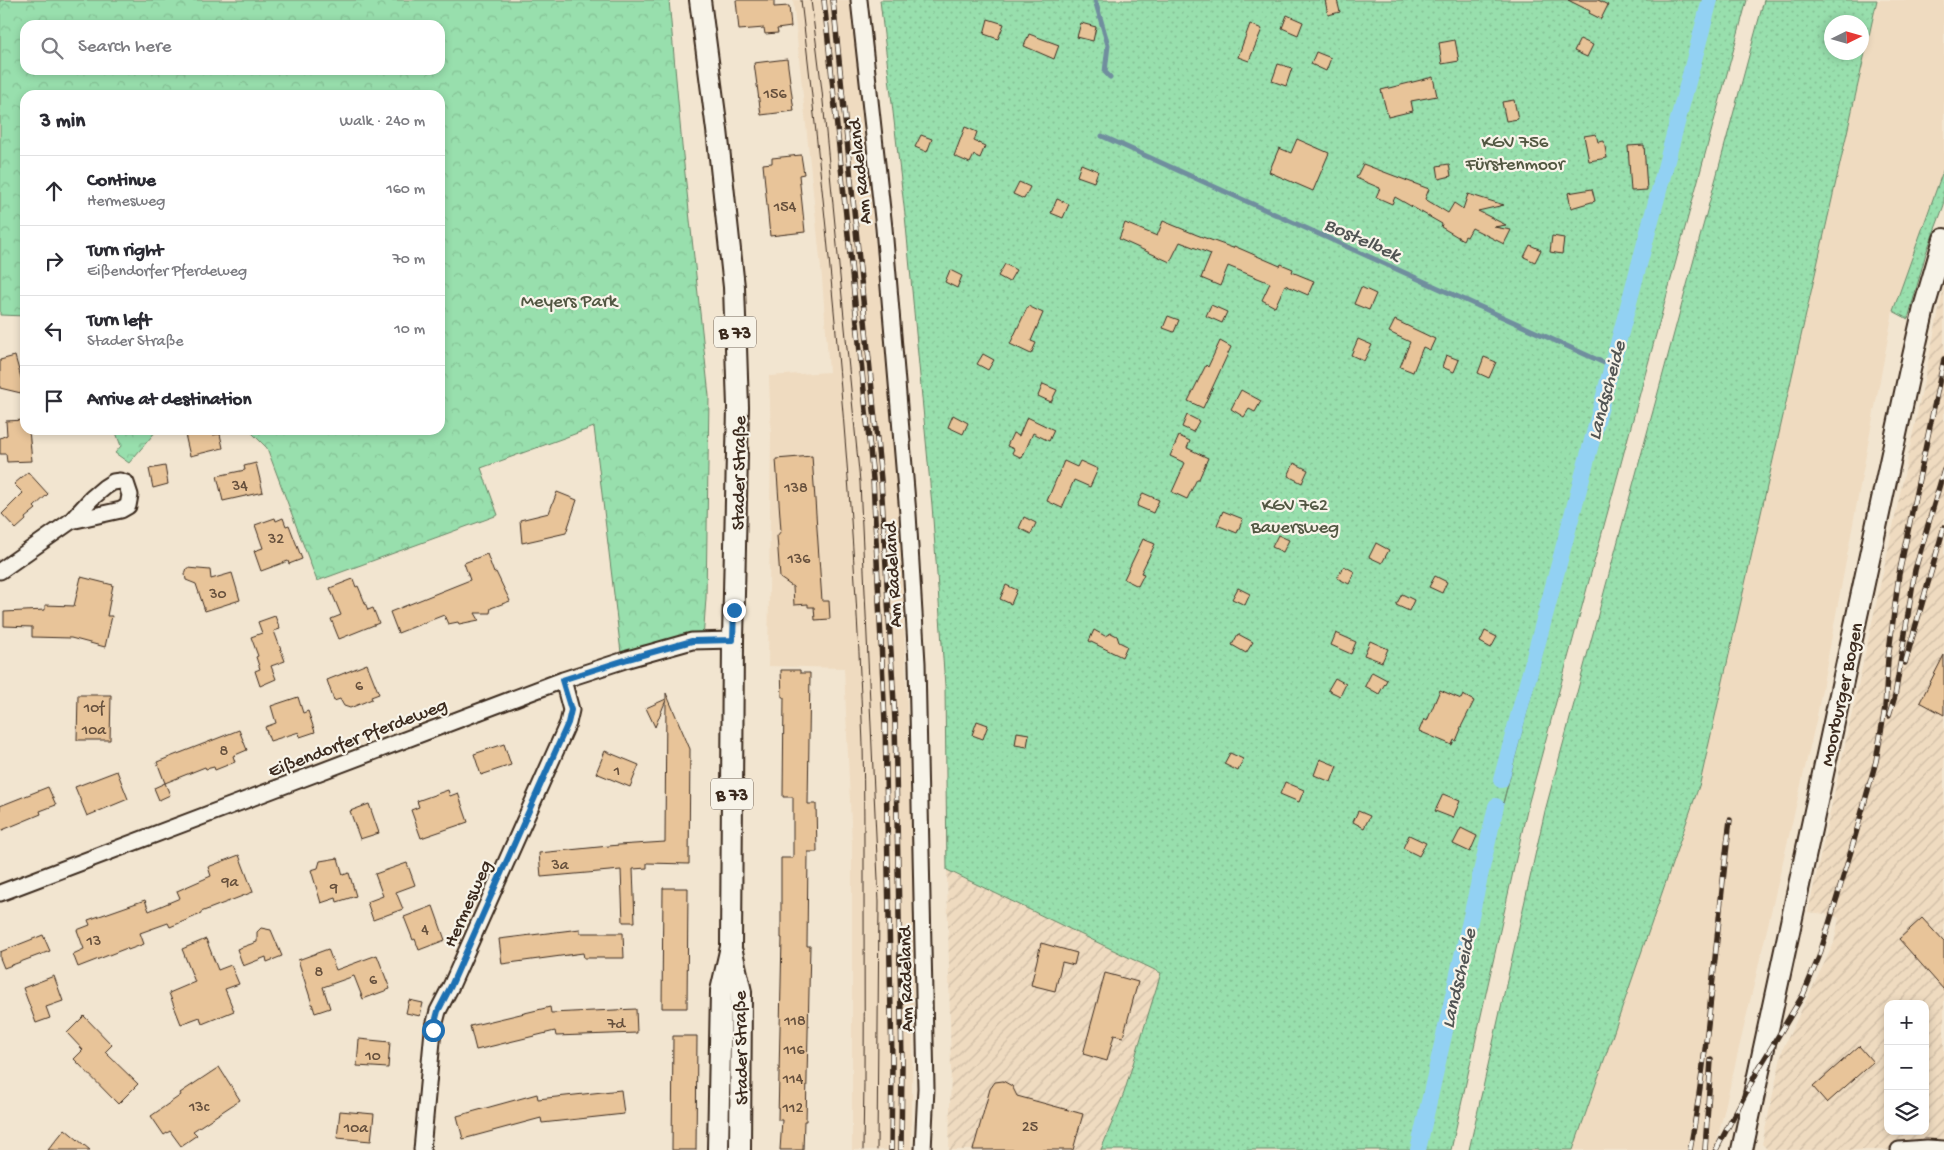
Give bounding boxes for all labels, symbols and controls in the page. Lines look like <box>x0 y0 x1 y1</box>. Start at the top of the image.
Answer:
north arrow <box>1824 15 1869 60</box>
search box <box>20 20 445 75</box>
icon: search <box>38 34 66 62</box>
text: Search here <box>78 36 172 59</box>
house number: 156 <box>763 86 787 105</box>
text: 3 min <box>40 110 85 135</box>
text: Walk · 240 m <box>340 113 425 132</box>
street label: Am Radeland <box>844 116 878 225</box>
park label: KGV 756 Fürstenmoor <box>1465 132 1567 177</box>
text: Continue <box>87 170 156 193</box>
icon: ahead <box>40 177 68 205</box>
text: 160 m <box>386 181 425 200</box>
text: Hermesweg <box>87 193 165 212</box>
house number: 154 <box>773 199 797 218</box>
water label: Bostelbek <box>1320 214 1405 269</box>
text: Turn right <box>87 240 163 263</box>
icon: right <box>40 247 68 275</box>
text: 70 m <box>392 251 425 270</box>
text: Eißendorfer Pferdeweg <box>87 263 247 282</box>
park label: Meyers Park <box>521 291 619 314</box>
text: Turn left <box>87 310 151 333</box>
road number: B 73 <box>714 316 756 348</box>
icon: left <box>40 317 68 345</box>
text: 10 m <box>394 321 425 340</box>
text: Stader Straße <box>87 333 183 352</box>
water label: Landscheide <box>1584 338 1633 443</box>
icon: arrive <box>40 387 68 415</box>
text: Arrive at destination <box>87 389 251 412</box>
street label: Stader Straße <box>728 415 753 530</box>
house number: 34 <box>231 478 248 497</box>
house number: 138 <box>783 480 808 499</box>
park label: KGV 762 Bauersweg <box>1250 495 1339 540</box>
street label: Am Radeland <box>880 520 909 628</box>
house number: 32 <box>267 531 284 550</box>
house number: 136 <box>787 551 811 570</box>
house number: 30 <box>208 586 227 605</box>
route end <box>723 599 746 622</box>
street label: Moorburger Bogen <box>1817 621 1870 769</box>
house number: 6 <box>355 678 364 697</box>
street label: Eißendorfer Pferdeweg <box>265 694 451 784</box>
house number: 10f <box>83 700 105 719</box>
house number: 10a <box>81 722 107 741</box>
house number: 8 <box>220 743 229 762</box>
house number: 1 <box>613 763 620 782</box>
road number: B 73 <box>711 779 753 810</box>
street label: Hermesweg <box>440 857 499 952</box>
house number: 3a <box>550 857 570 876</box>
house number: 9a <box>221 874 240 893</box>
house number: 9 <box>329 880 338 899</box>
house number: 4 <box>421 922 429 941</box>
street label: Am Radeland <box>895 924 920 1032</box>
water label: Landscheide <box>1438 926 1483 1031</box>
house number: 13 <box>86 933 101 952</box>
house number: 8 <box>315 964 324 983</box>
house number: 6 <box>369 972 378 991</box>
street label: Stader Straße <box>730 990 755 1105</box>
map controls <box>1884 1000 1929 1135</box>
button: + <box>1884 1000 1929 1045</box>
house number: 118 <box>783 1013 806 1032</box>
house number: 7d <box>606 1016 626 1035</box>
route start <box>422 1019 445 1042</box>
house number: 116 <box>782 1042 805 1061</box>
button: − <box>1884 1045 1929 1090</box>
house number: 10 <box>364 1048 381 1067</box>
house number: 114 <box>782 1071 804 1090</box>
button: layers <box>1884 1090 1929 1135</box>
house number: 13c <box>188 1099 210 1118</box>
house number: 112 <box>782 1100 804 1119</box>
house number: 25 <box>1022 1119 1038 1138</box>
house number: 10a <box>343 1120 369 1139</box>

